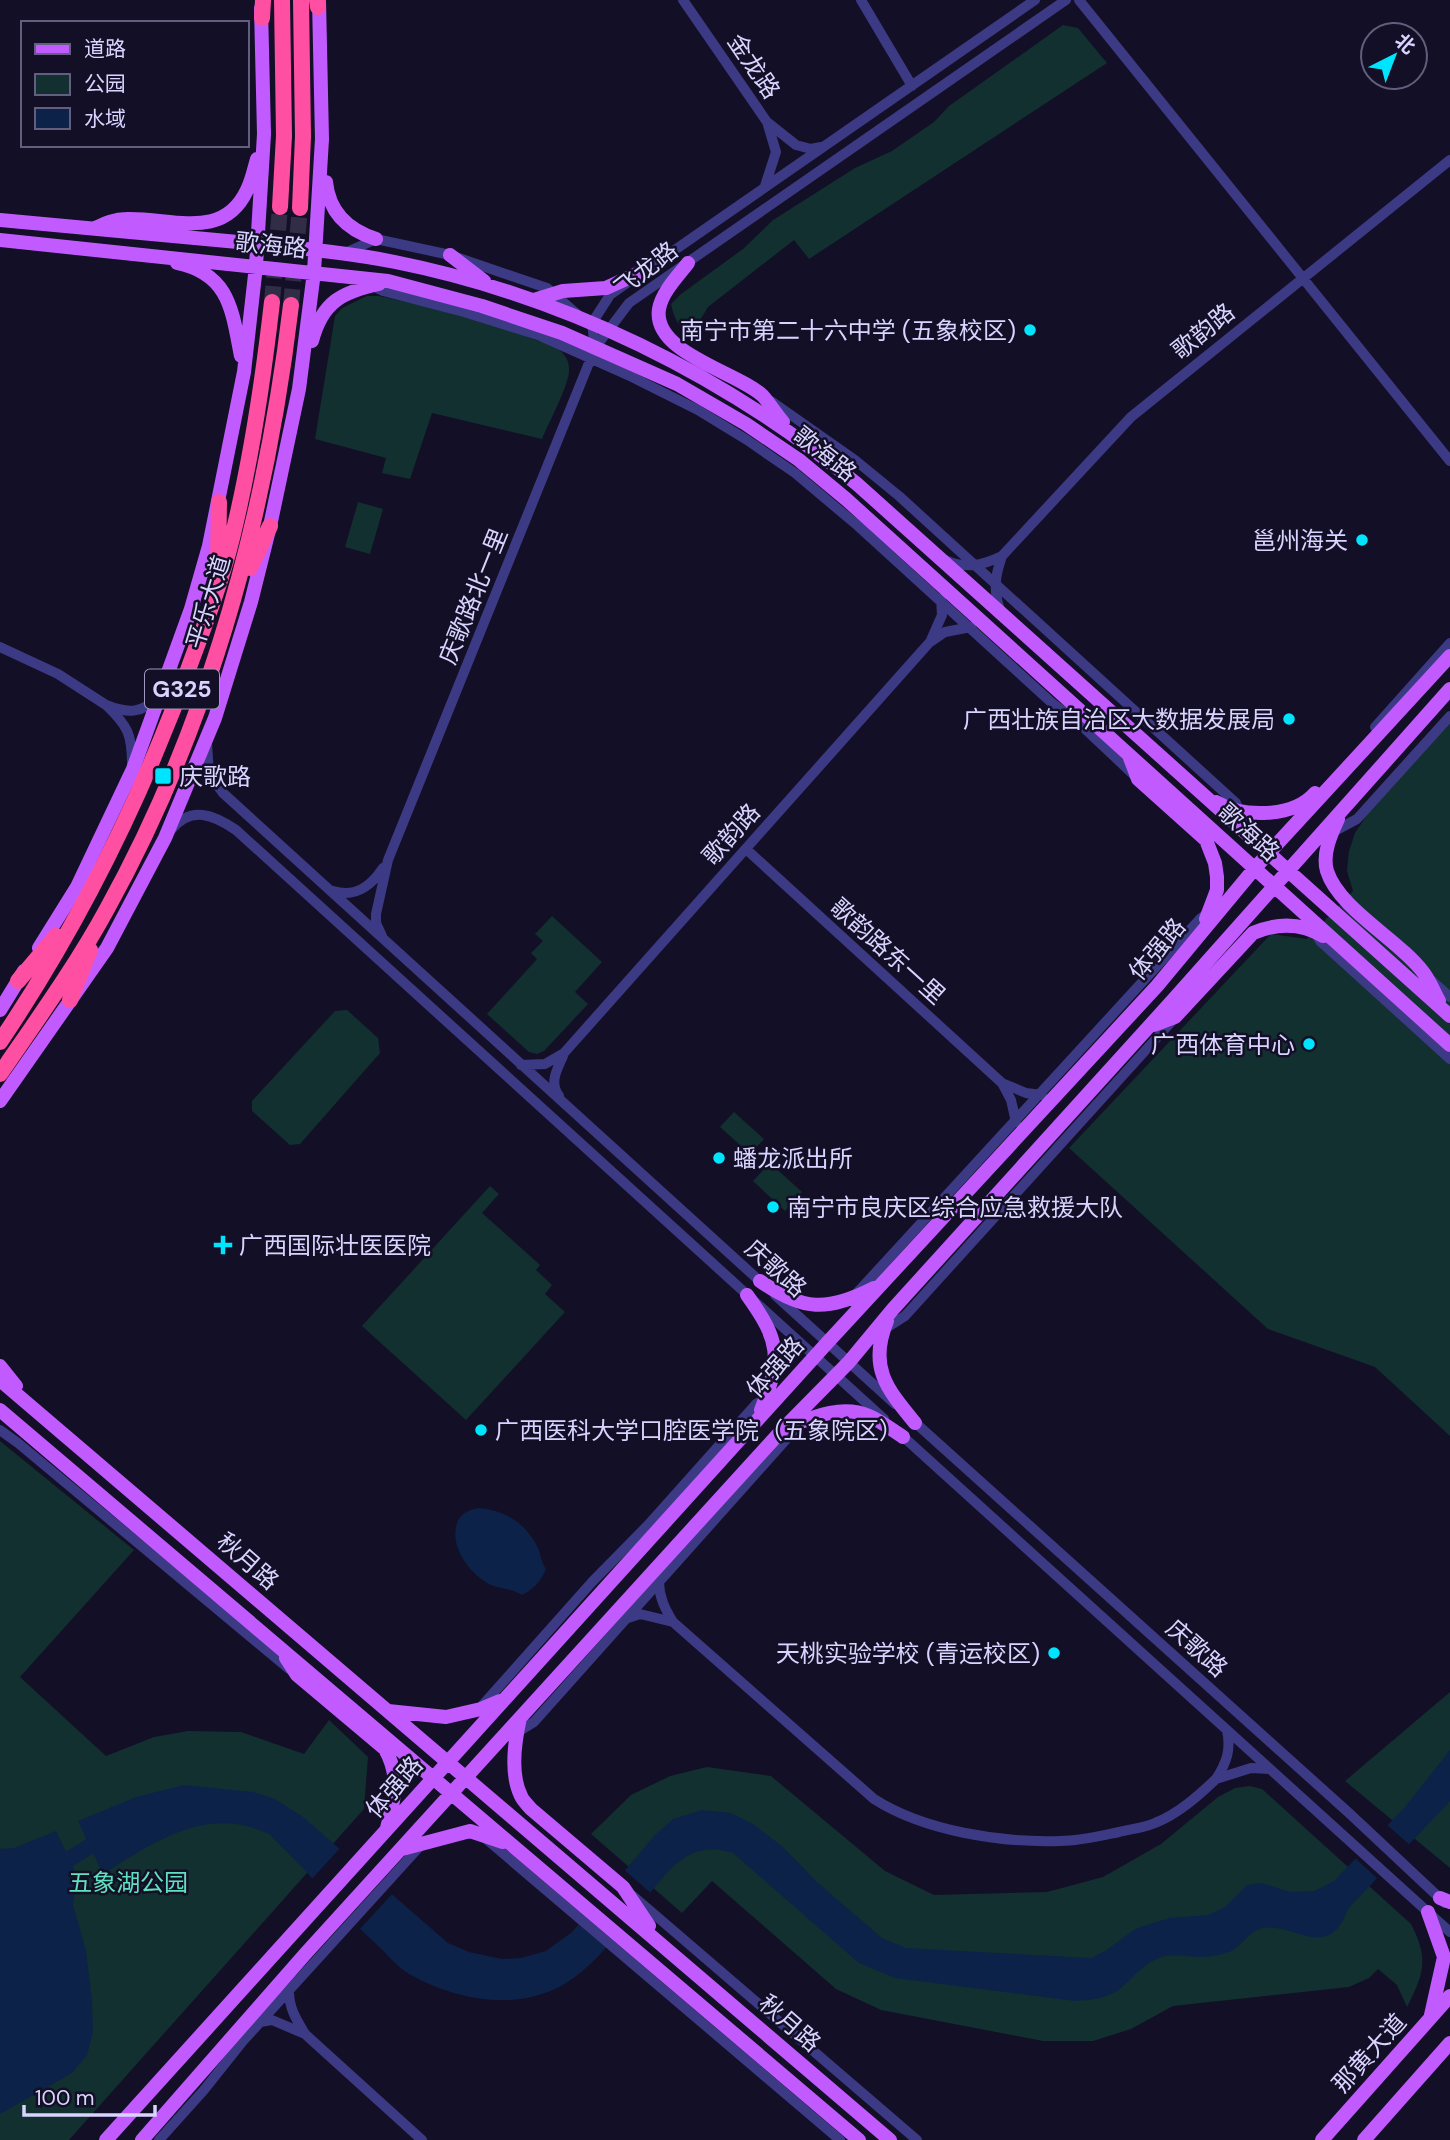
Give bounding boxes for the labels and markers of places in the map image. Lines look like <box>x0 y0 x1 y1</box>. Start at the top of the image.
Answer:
place label: 南宁市第二十六中学 (五象校区) <box>680 315 1016 346</box>
marker: 南宁市第二十六中学 (五象校区) <box>1022 322 1038 338</box>
place label: 邕州海关 <box>1252 525 1348 556</box>
marker: 邕州海关 <box>1354 532 1370 548</box>
place label: 广西壮族自治区大数据发展局 <box>963 704 1275 735</box>
marker: 广西壮族自治区大数据发展局 <box>1281 711 1297 727</box>
place label: 庆歌路 <box>179 761 251 792</box>
marker: 庆歌路 <box>153 766 173 786</box>
place label: 广西体育中心 <box>1151 1029 1295 1060</box>
marker: 广西体育中心 <box>1301 1036 1317 1052</box>
place label: 蟠龙派出所 <box>733 1143 853 1174</box>
marker: 蟠龙派出所 <box>711 1150 727 1166</box>
place label: 南宁市良庆区综合应急救援大队 <box>787 1192 1123 1223</box>
marker: 南宁市良庆区综合应急救援大队 <box>765 1199 781 1215</box>
place label: 广西国际壮医医院 <box>239 1230 431 1261</box>
marker: 广西国际壮医医院 <box>213 1235 233 1255</box>
place label: 广西医科大学口腔医学院（五象院区） <box>495 1415 903 1446</box>
marker: 广西医科大学口腔医学院（五象院区） <box>473 1422 489 1438</box>
place label: 天桃实验学校 (青运校区) <box>776 1638 1040 1669</box>
marker: 天桃实验学校 (青运校区) <box>1046 1645 1062 1661</box>

